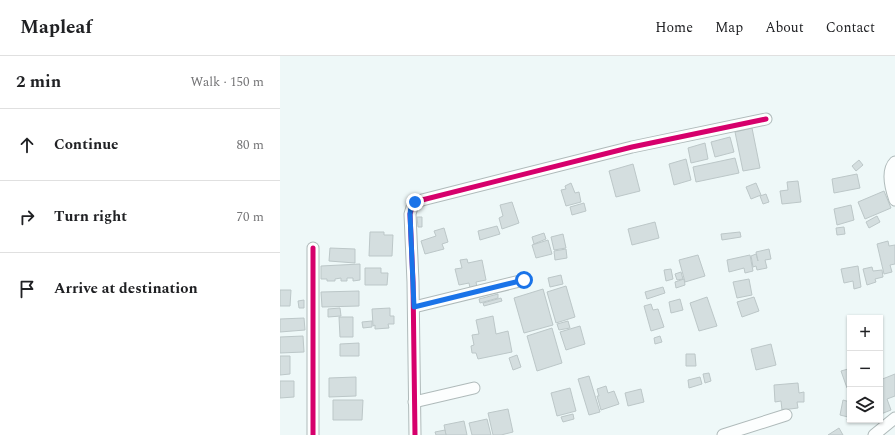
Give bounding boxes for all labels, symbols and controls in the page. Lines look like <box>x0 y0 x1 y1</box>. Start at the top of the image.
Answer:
text: Mapleaf <box>20 13 92 42</box>
text: Home <box>655 17 693 38</box>
text: Map <box>715 17 743 38</box>
text: About <box>765 17 804 38</box>
text: Contact <box>826 17 875 38</box>
text: 2 min <box>16 69 61 95</box>
text: Walk · 150 m <box>190 72 264 92</box>
text: Continue <box>54 133 119 156</box>
icon: ahead <box>16 134 38 156</box>
text: 80 m <box>237 135 264 155</box>
route end <box>406 193 424 211</box>
text: Turn right <box>54 205 127 228</box>
icon: right <box>16 206 38 228</box>
text: 70 m <box>237 207 264 227</box>
route start <box>515 271 533 289</box>
text: Arrive at destination <box>54 277 198 300</box>
icon: arrive <box>16 278 38 300</box>
map controls <box>847 315 883 423</box>
button: + <box>847 315 883 351</box>
button: − <box>847 351 883 387</box>
button: layers <box>847 387 883 423</box>

